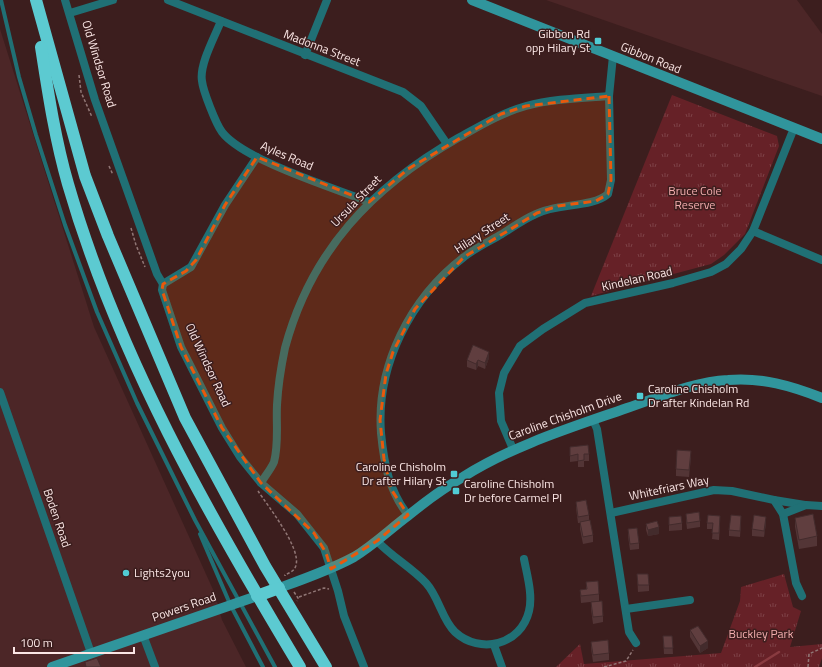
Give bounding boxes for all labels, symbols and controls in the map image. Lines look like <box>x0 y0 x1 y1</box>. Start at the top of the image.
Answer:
street label: Old Windsor Road <box>77 18 122 110</box>
street label: Madonna Street <box>281 24 364 71</box>
place label: Gibbon Rd opp Hilary St <box>526 24 591 57</box>
marker: Gibbon Rd opp Hilary St <box>593 36 603 46</box>
street label: Gibbon Road <box>618 37 684 78</box>
street label: Ayles Road <box>258 136 317 175</box>
street label: Ursula Street <box>326 170 386 231</box>
park label: Bruce Cole Reserve <box>668 181 722 214</box>
street label: Hilary Street <box>450 207 514 258</box>
street label: Kindelan Road <box>600 261 674 296</box>
street label: Old Windsor Road <box>181 320 236 410</box>
place label: Caroline Chisholm Dr after Kindelan Rd <box>648 379 749 412</box>
street label: Caroline Chisholm Drive <box>506 386 624 445</box>
marker: Caroline Chisholm Dr after Kindelan Rd <box>635 391 645 401</box>
place label: Caroline Chisholm Dr after Hilary St <box>356 457 447 490</box>
marker: Caroline Chisholm Dr after Hilary St <box>449 469 459 479</box>
street label: Whitefriars Way <box>627 470 711 505</box>
place label: Caroline Chisholm Dr before Carmel Pl <box>464 474 562 507</box>
street label: Boden Road <box>39 486 76 550</box>
marker: Caroline Chisholm Dr before Carmel Pl <box>451 486 461 496</box>
place label: Lights2you <box>134 563 190 582</box>
marker: Lights2you <box>121 568 131 578</box>
street label: Powers Road <box>149 587 219 626</box>
park label: Buckley Park <box>729 624 794 643</box>
scale bar <box>14 629 134 655</box>
text: 100 m <box>20 633 53 652</box>

